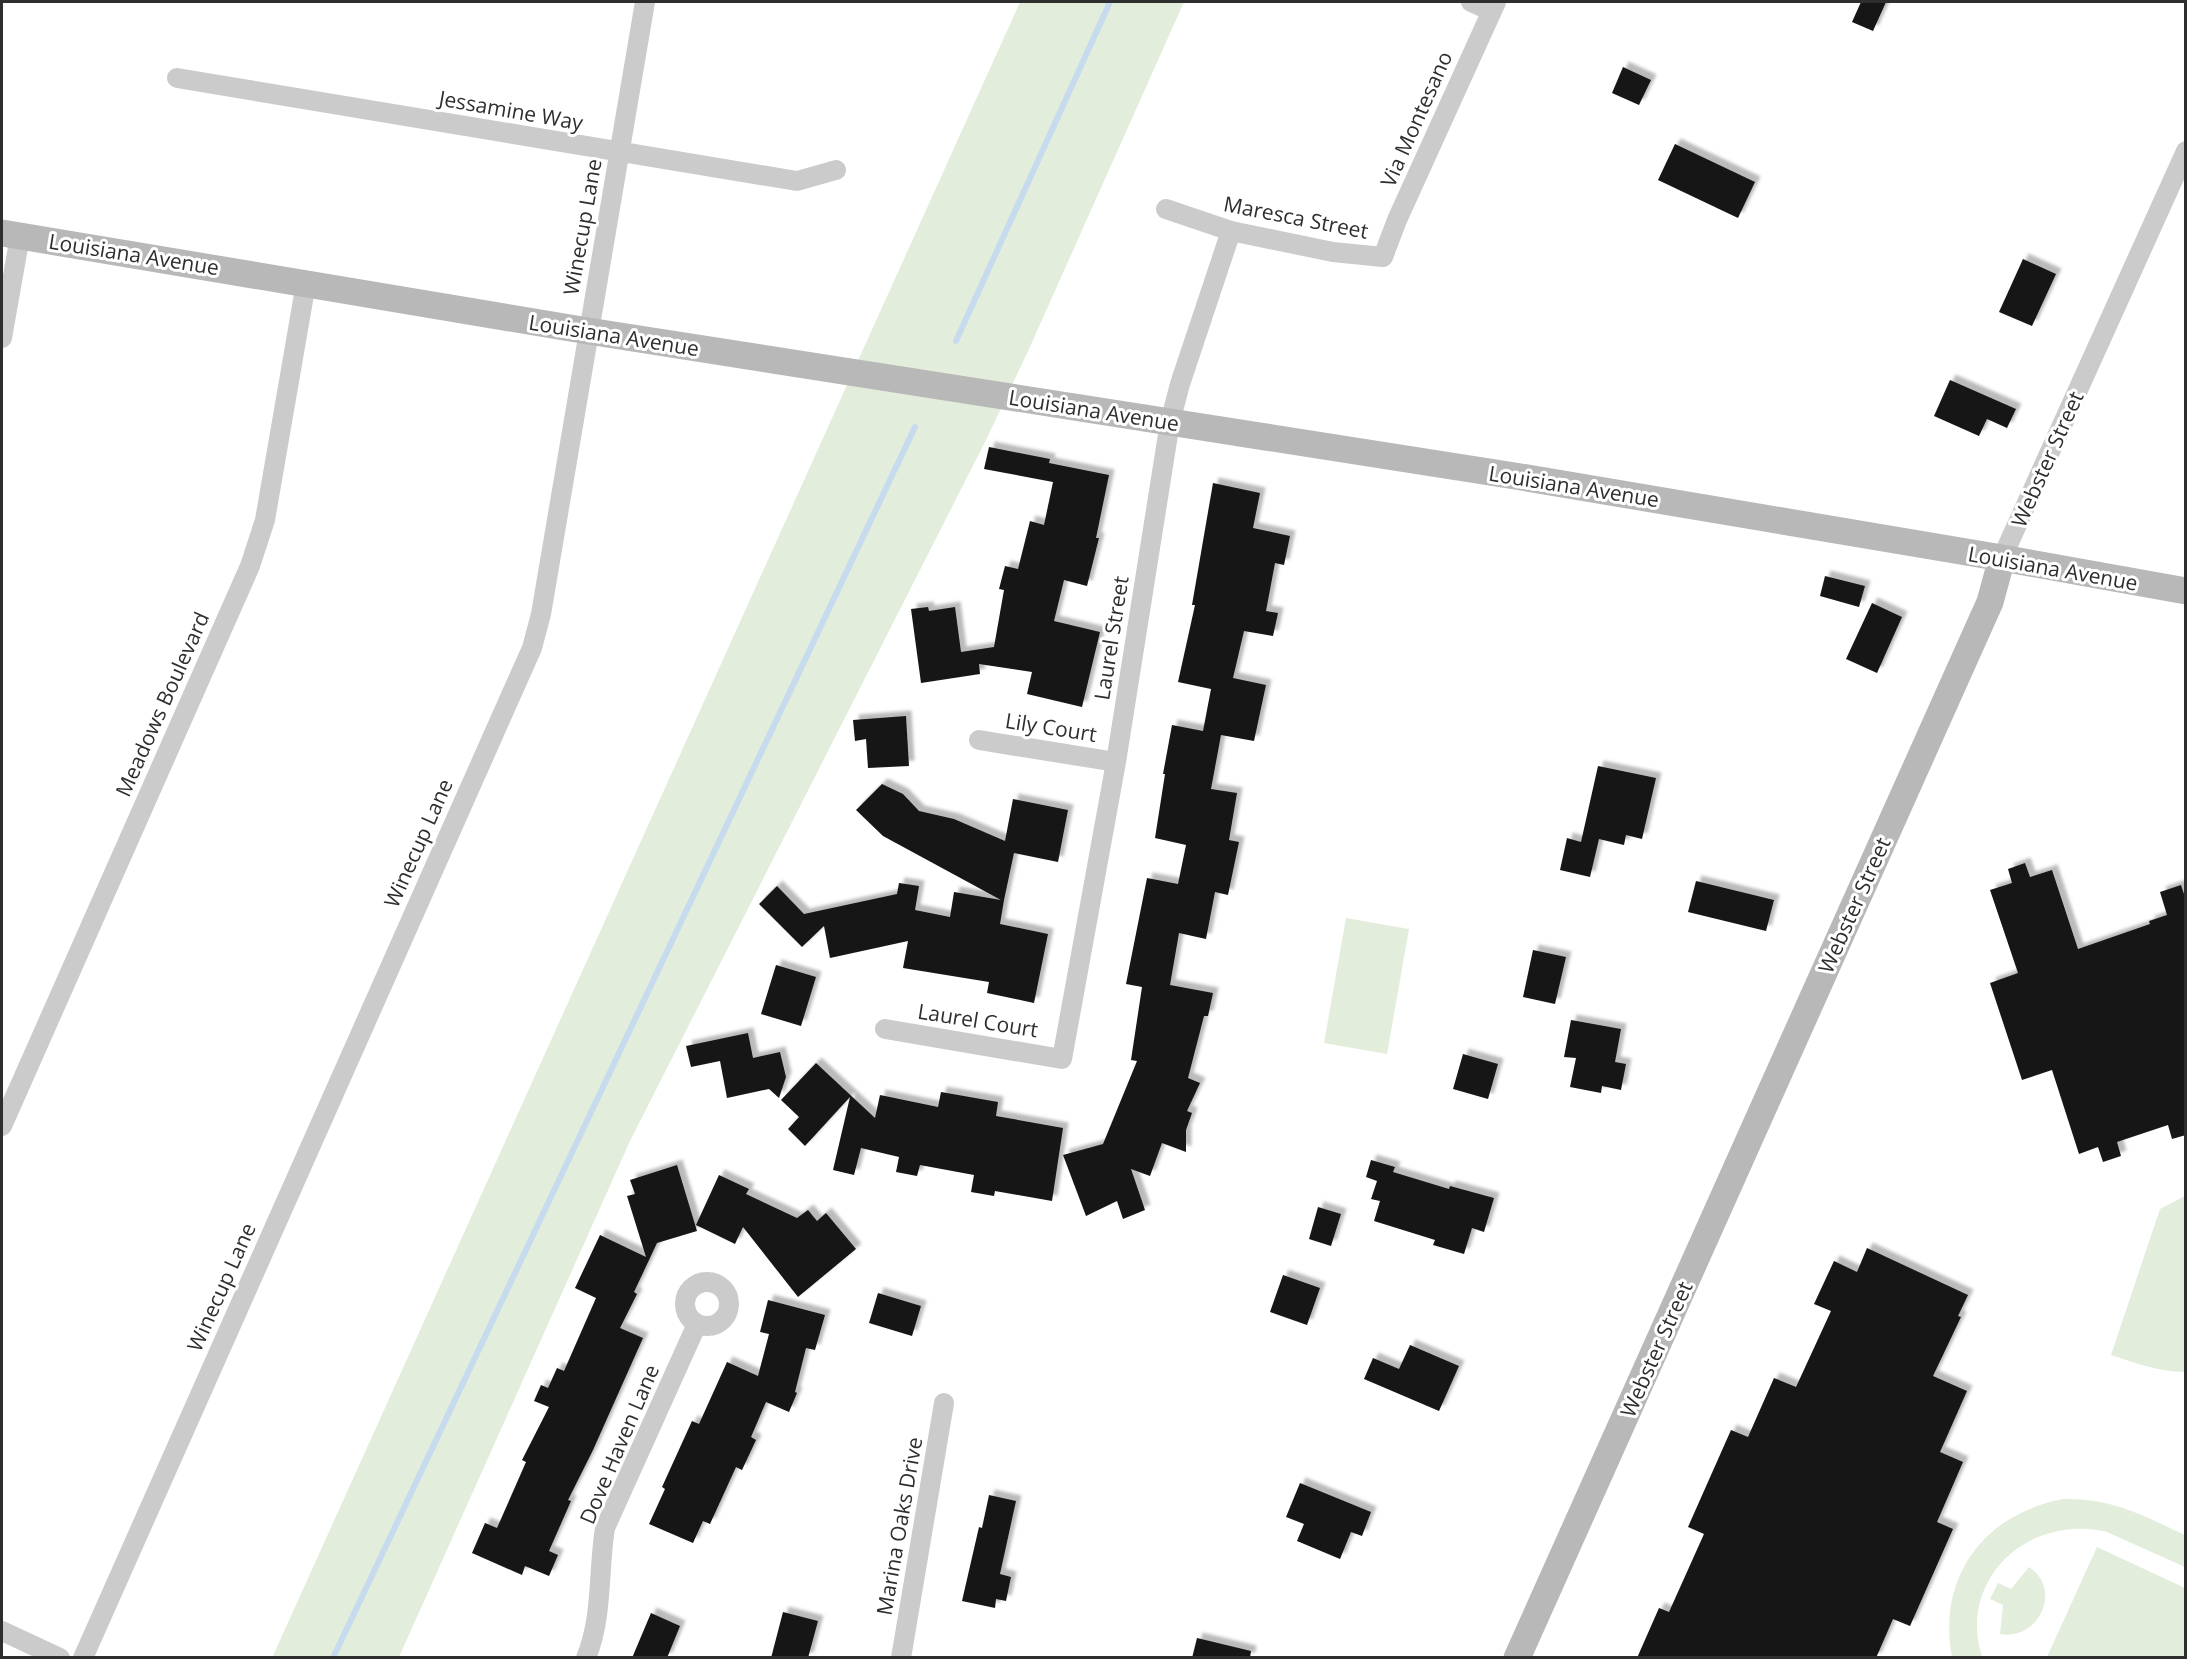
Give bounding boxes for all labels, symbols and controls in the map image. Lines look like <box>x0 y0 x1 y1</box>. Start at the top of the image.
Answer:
street label: Via Montesano <box>1374 47 1458 191</box>
street label: Jessamine Way <box>435 83 586 137</box>
street label: Winecup Lane <box>556 157 608 297</box>
street label: Maresca Street <box>1221 189 1371 245</box>
street label: Louisiana Avenue <box>47 227 221 281</box>
street label: Louisiana Avenue <box>527 308 701 362</box>
street label: Louisiana Avenue <box>1007 383 1181 437</box>
street label: Webster Street <box>2005 387 2089 531</box>
street label: Louisiana Avenue <box>1487 459 1661 513</box>
street label: Louisiana Avenue <box>1966 539 2140 597</box>
street label: Laurel Street <box>1087 574 1135 702</box>
street label: Meadows Boulevard <box>109 607 215 801</box>
street label: Lily Court <box>1003 706 1099 748</box>
street label: Winecup Lane <box>377 774 459 912</box>
street label: Webster Street <box>1812 833 1896 977</box>
street label: Laurel Court <box>916 997 1040 1043</box>
street label: Winecup Lane <box>180 1218 262 1356</box>
street label: Webster Street <box>1614 1277 1698 1421</box>
street label: Dove Haven Lane <box>573 1360 665 1528</box>
street label: Marina Oaks Drive <box>870 1435 928 1617</box>

